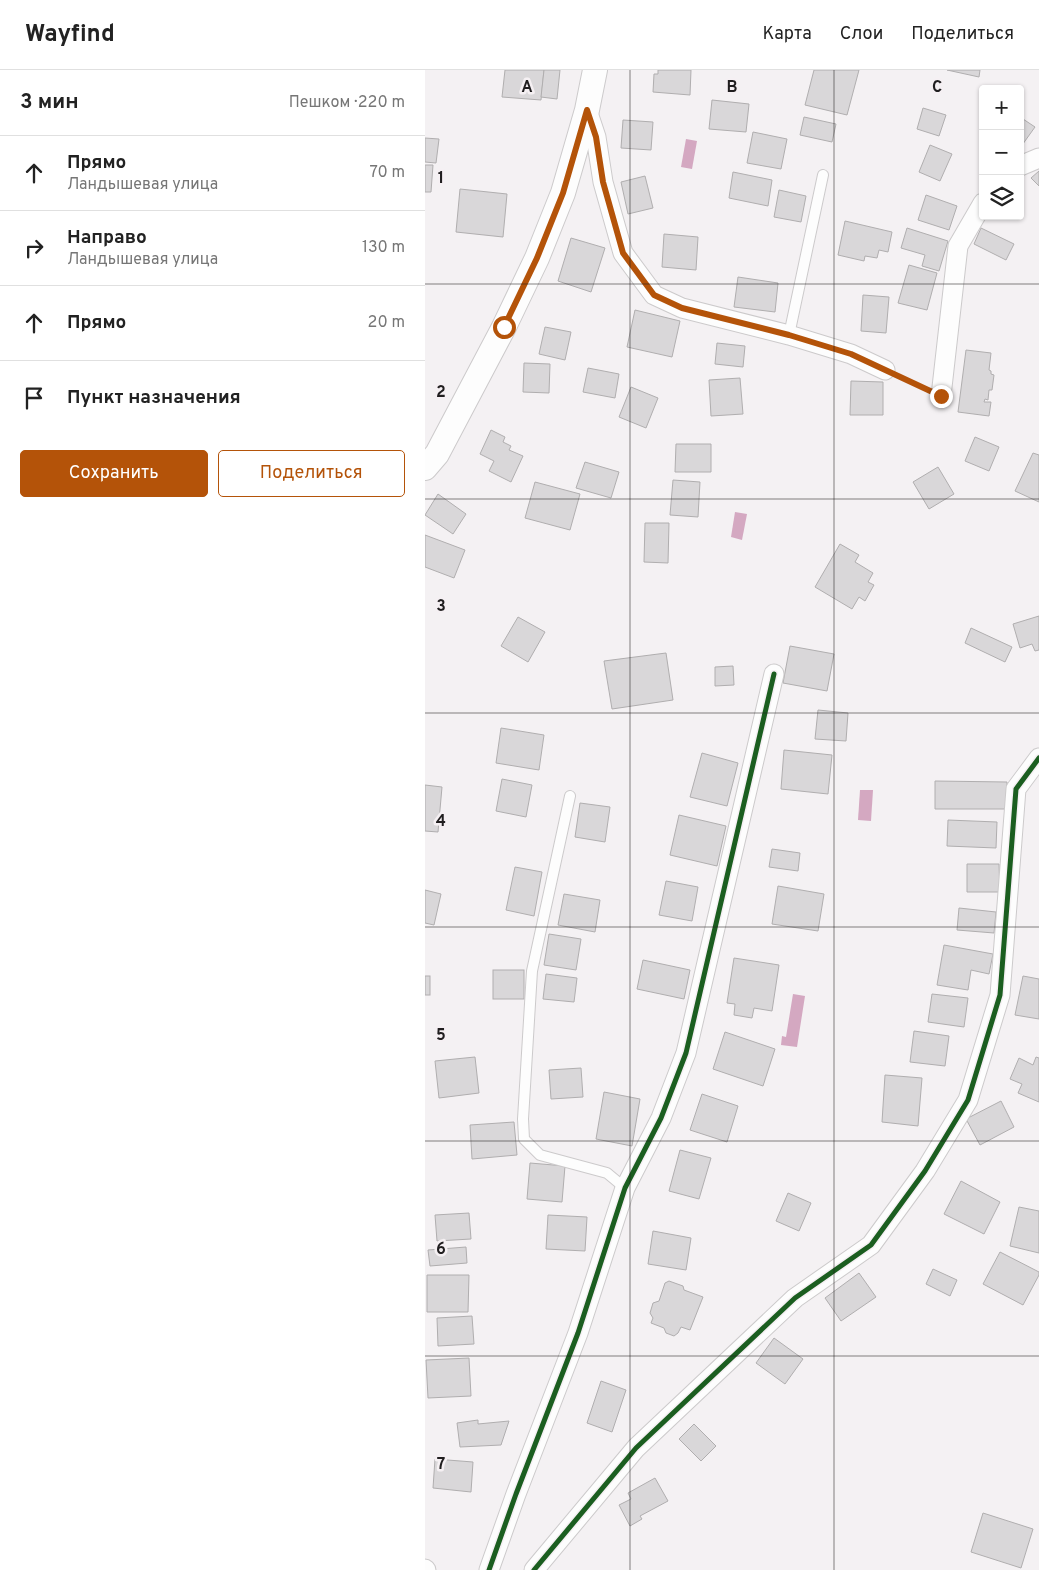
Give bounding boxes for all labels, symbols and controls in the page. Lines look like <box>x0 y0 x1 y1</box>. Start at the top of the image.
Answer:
text: Wayfind <box>25 20 115 50</box>
text: Карта <box>762 23 812 46</box>
text: Слои <box>840 23 883 46</box>
text: Поделиться <box>911 23 1014 46</box>
text: A <box>521 78 533 98</box>
text: B <box>726 78 738 98</box>
text: C <box>932 78 942 98</box>
map controls <box>979 85 1024 220</box>
button: + <box>979 85 1024 130</box>
text: 3 мин <box>20 89 79 116</box>
text: Пешком · 220 m <box>289 93 405 113</box>
button: − <box>979 130 1024 175</box>
text: Прямо <box>67 151 126 175</box>
icon: ahead <box>20 159 48 187</box>
text: 70 m <box>370 163 405 183</box>
text: 1 <box>438 169 444 189</box>
text: Ландышевая улица <box>67 175 218 195</box>
button: layers <box>979 175 1024 220</box>
text: Направо <box>67 226 147 250</box>
icon: right <box>20 234 48 262</box>
text: 130 m <box>362 238 405 258</box>
text: Ландышевая улица <box>67 250 218 270</box>
icon: ahead <box>20 309 48 337</box>
text: Прямо <box>67 311 126 335</box>
text: 20 m <box>368 313 405 333</box>
route start <box>493 316 516 339</box>
text: 2 <box>436 383 446 403</box>
icon: arrive <box>20 384 48 412</box>
route end <box>930 385 953 408</box>
text: Пункт назначения <box>67 386 241 410</box>
button: Сохранить <box>20 450 208 497</box>
button: Поделиться <box>218 450 405 497</box>
text: 3 <box>436 597 446 617</box>
text: 4 <box>436 812 446 832</box>
text: 5 <box>436 1026 446 1046</box>
text: 6 <box>436 1240 446 1260</box>
text: 7 <box>437 1455 445 1475</box>

